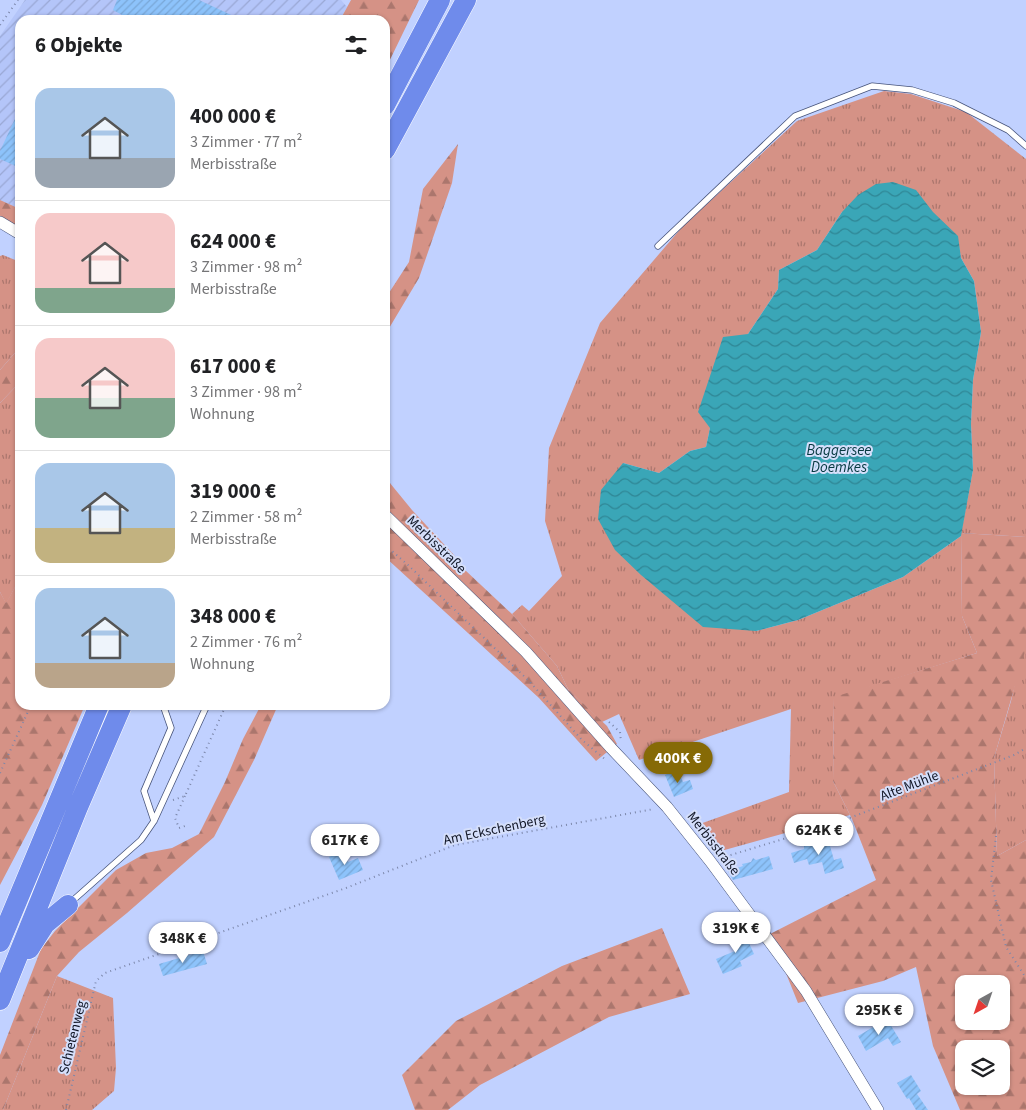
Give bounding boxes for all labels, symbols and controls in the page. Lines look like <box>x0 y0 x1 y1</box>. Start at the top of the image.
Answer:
text: 6 Objekte <box>35 30 123 60</box>
icon: filters <box>342 31 370 59</box>
text: 400 000 € <box>190 101 276 131</box>
icon: home <box>75 108 135 168</box>
text: 3 Zimmer · 77 m² <box>190 131 302 153</box>
text: Merbisstraße <box>190 153 277 175</box>
text: 624 000 € <box>190 226 276 256</box>
icon: home <box>75 233 135 293</box>
text: 3 Zimmer · 98 m² <box>190 256 302 278</box>
text: Merbisstraße <box>190 278 277 300</box>
text: 617 000 € <box>190 351 276 381</box>
icon: home <box>75 358 135 418</box>
text: 3 Zimmer · 98 m² <box>190 381 302 403</box>
text: Wohnung <box>190 403 254 425</box>
water label: Baggersee Doemkes <box>806 440 872 478</box>
text: 319 000 € <box>190 476 276 506</box>
icon: home <box>75 483 135 543</box>
text: 2 Zimmer · 58 m² <box>190 506 302 528</box>
street label: Merbisstraße <box>402 511 471 578</box>
text: Merbisstraße <box>190 528 277 550</box>
text: 348 000 € <box>190 601 276 631</box>
icon: home <box>75 608 135 668</box>
text: 2 Zimmer · 76 m² <box>190 631 302 653</box>
text: Wohnung <box>190 653 254 675</box>
pin: 400K € <box>637 742 719 784</box>
text: 400K € <box>655 747 701 769</box>
street label: Alte Mühle <box>877 766 942 806</box>
street label: Merbisstraße <box>682 808 744 880</box>
street label: Am Eckschenberg <box>442 809 547 851</box>
pin: 624K € <box>778 814 860 856</box>
text: 624K € <box>796 819 842 841</box>
pin: 617K € <box>304 824 386 866</box>
text: 617K € <box>322 829 368 851</box>
pin: 319K € <box>695 912 777 954</box>
text: 319K € <box>713 917 759 939</box>
pin: 348K € <box>142 922 224 964</box>
text: 348K € <box>160 927 206 949</box>
north arrow <box>955 975 1010 1030</box>
map controls <box>955 975 1010 1095</box>
pin: 295K € <box>838 994 920 1036</box>
street label: Schietenweg <box>54 999 92 1076</box>
text: 295K € <box>856 999 902 1021</box>
button: layers <box>955 1040 1010 1095</box>

